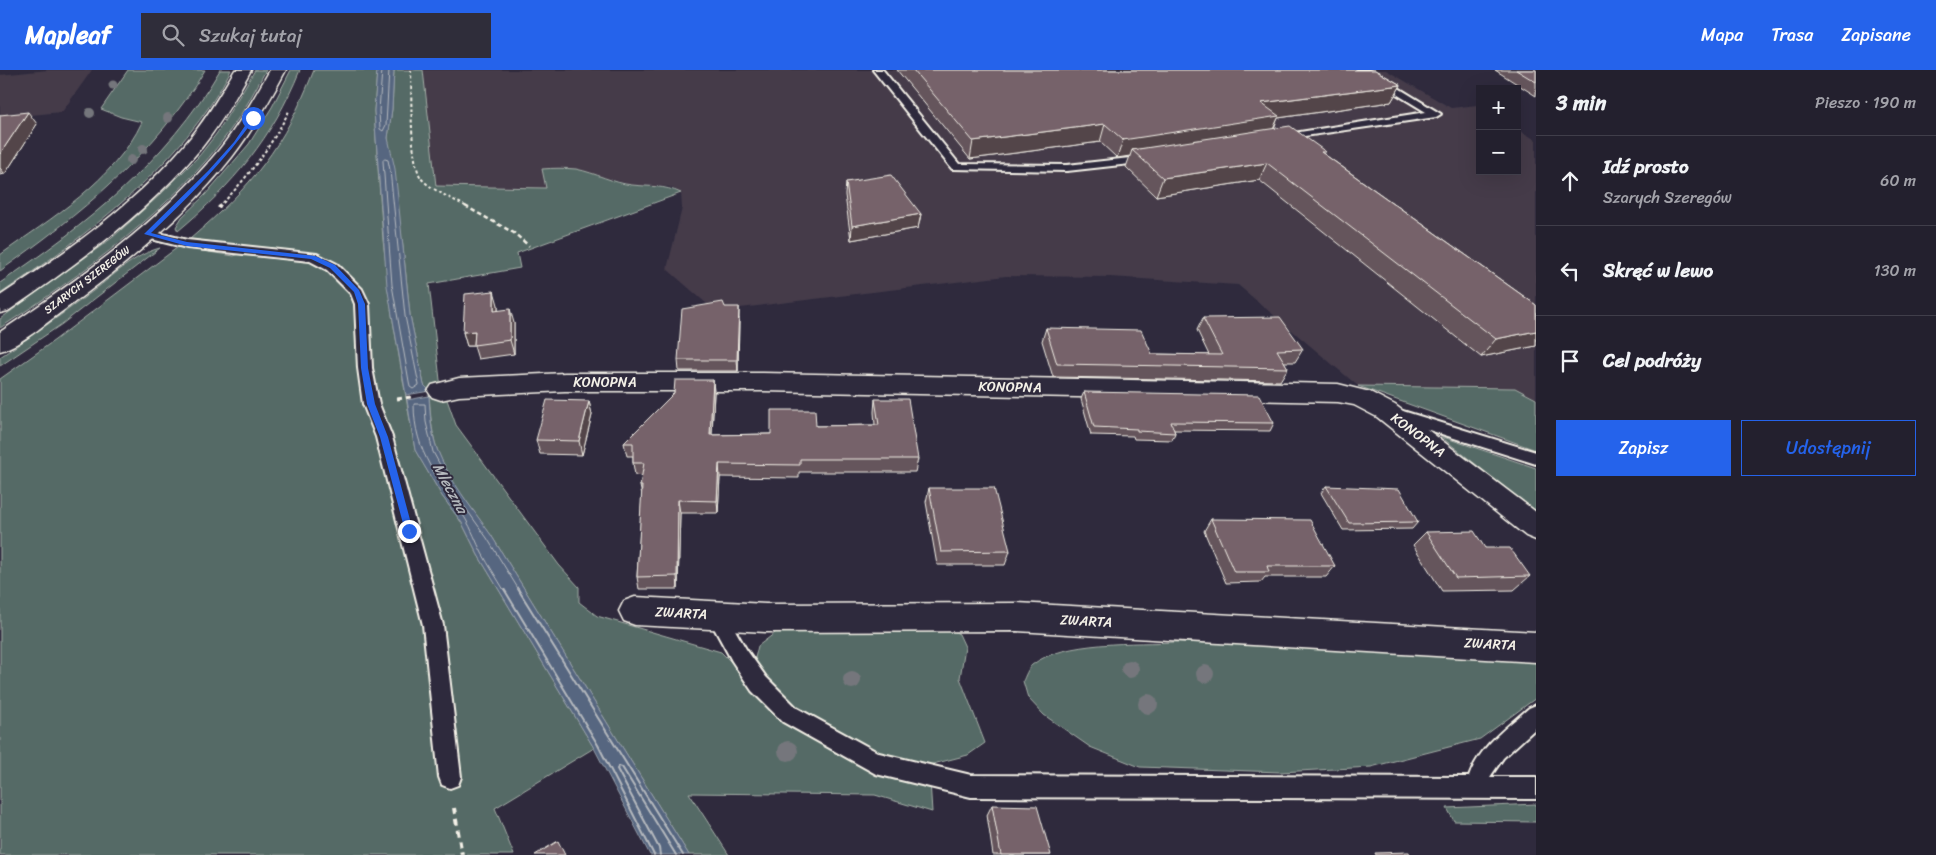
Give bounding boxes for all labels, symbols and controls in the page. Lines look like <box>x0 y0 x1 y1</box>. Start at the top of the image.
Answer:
search box <box>141 13 491 58</box>
text: Mapleaf <box>25 14 111 56</box>
text: Szukaj tutaj <box>199 19 302 52</box>
text: Mapa <box>1701 19 1743 51</box>
text: Trasa <box>1771 19 1813 51</box>
text: Zapisane <box>1841 19 1911 51</box>
icon: search <box>159 21 187 49</box>
text: 3 min <box>1556 84 1606 122</box>
map controls <box>1476 85 1521 175</box>
button: + <box>1476 85 1521 130</box>
text: Pieszo · 190 m <box>1815 88 1916 117</box>
route start <box>242 107 265 130</box>
button: − <box>1476 130 1521 175</box>
text: Idź prosto <box>1603 150 1689 183</box>
text: 60 m <box>1880 166 1916 195</box>
icon: ahead <box>1556 167 1584 195</box>
text: Szarych Szeregów <box>1603 183 1732 212</box>
street label: SZARYCH SZEREGÓW <box>40 241 135 319</box>
text: Skręć w lewo <box>1603 254 1713 287</box>
text: 130 m <box>1874 256 1916 285</box>
icon: left <box>1556 257 1584 285</box>
text: Cel podróży <box>1603 344 1701 377</box>
icon: arrive <box>1556 347 1584 375</box>
street label: KONOPNA <box>573 370 637 395</box>
street label: KONOPNA <box>978 374 1042 400</box>
street label: KONOPNA <box>1385 406 1451 464</box>
button: Zapisz <box>1556 420 1731 476</box>
button: Udostępnij <box>1741 420 1916 476</box>
water label: Mleczna <box>425 458 476 520</box>
route end <box>398 520 421 543</box>
street label: ZWARTA <box>654 599 708 627</box>
street label: ZWARTA <box>1059 607 1113 635</box>
street label: ZWARTA <box>1463 630 1517 658</box>

